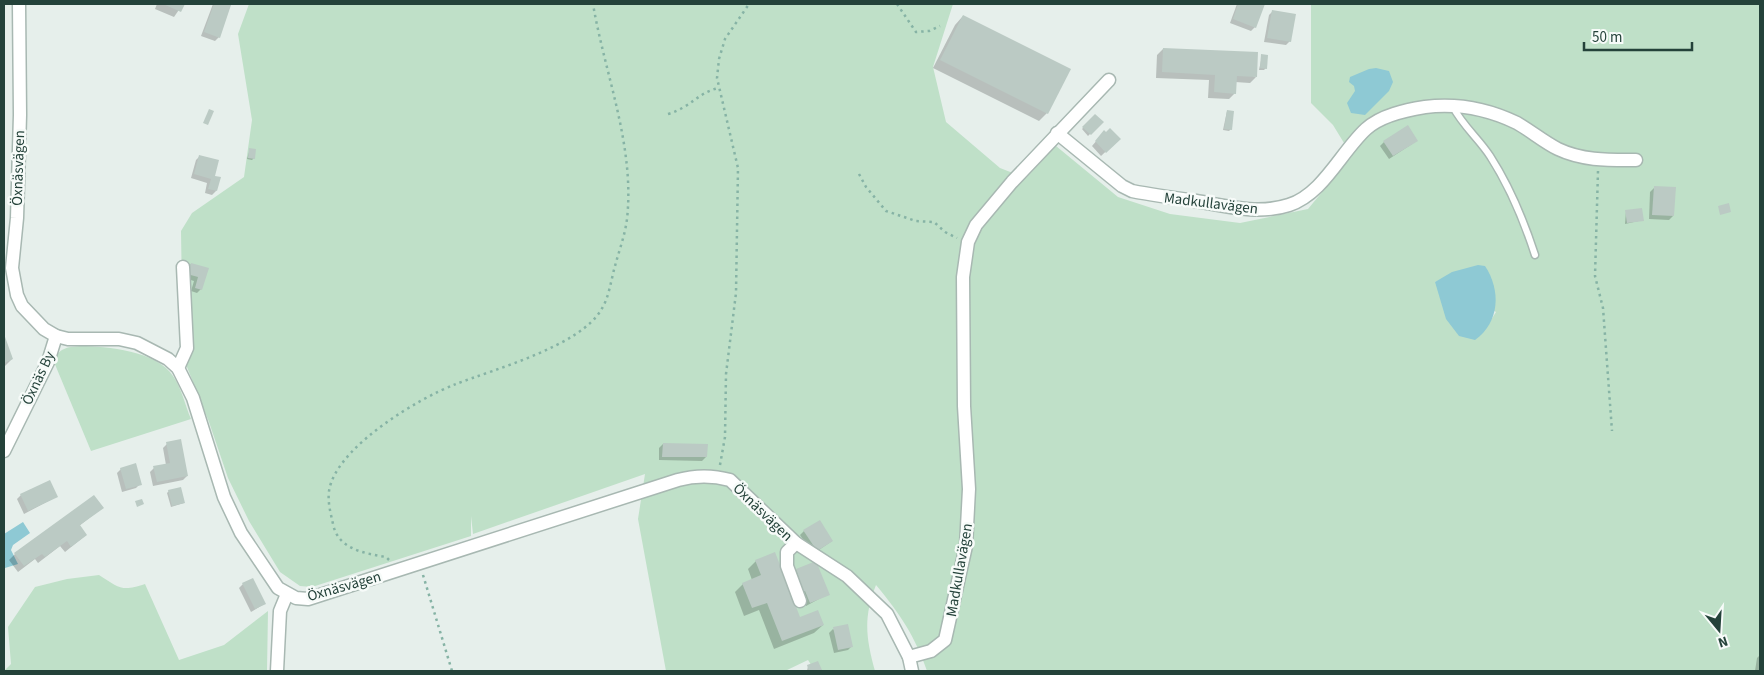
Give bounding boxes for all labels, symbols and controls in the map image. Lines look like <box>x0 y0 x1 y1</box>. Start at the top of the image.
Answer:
scale bar <box>1584 20 1692 52</box>
text: 50 m <box>1592 27 1622 48</box>
street label: Öxnäsvägen <box>7 130 30 206</box>
street label: Madkullavägen <box>1163 187 1259 220</box>
street label: Öxnäs By <box>17 348 60 409</box>
street label: Öxnäsvägen <box>728 478 797 546</box>
street label: Madkullavägen <box>941 522 978 619</box>
street label: Öxnäsvägen <box>305 566 383 607</box>
north arrow <box>1694 605 1744 655</box>
text: N <box>1715 630 1730 652</box>

